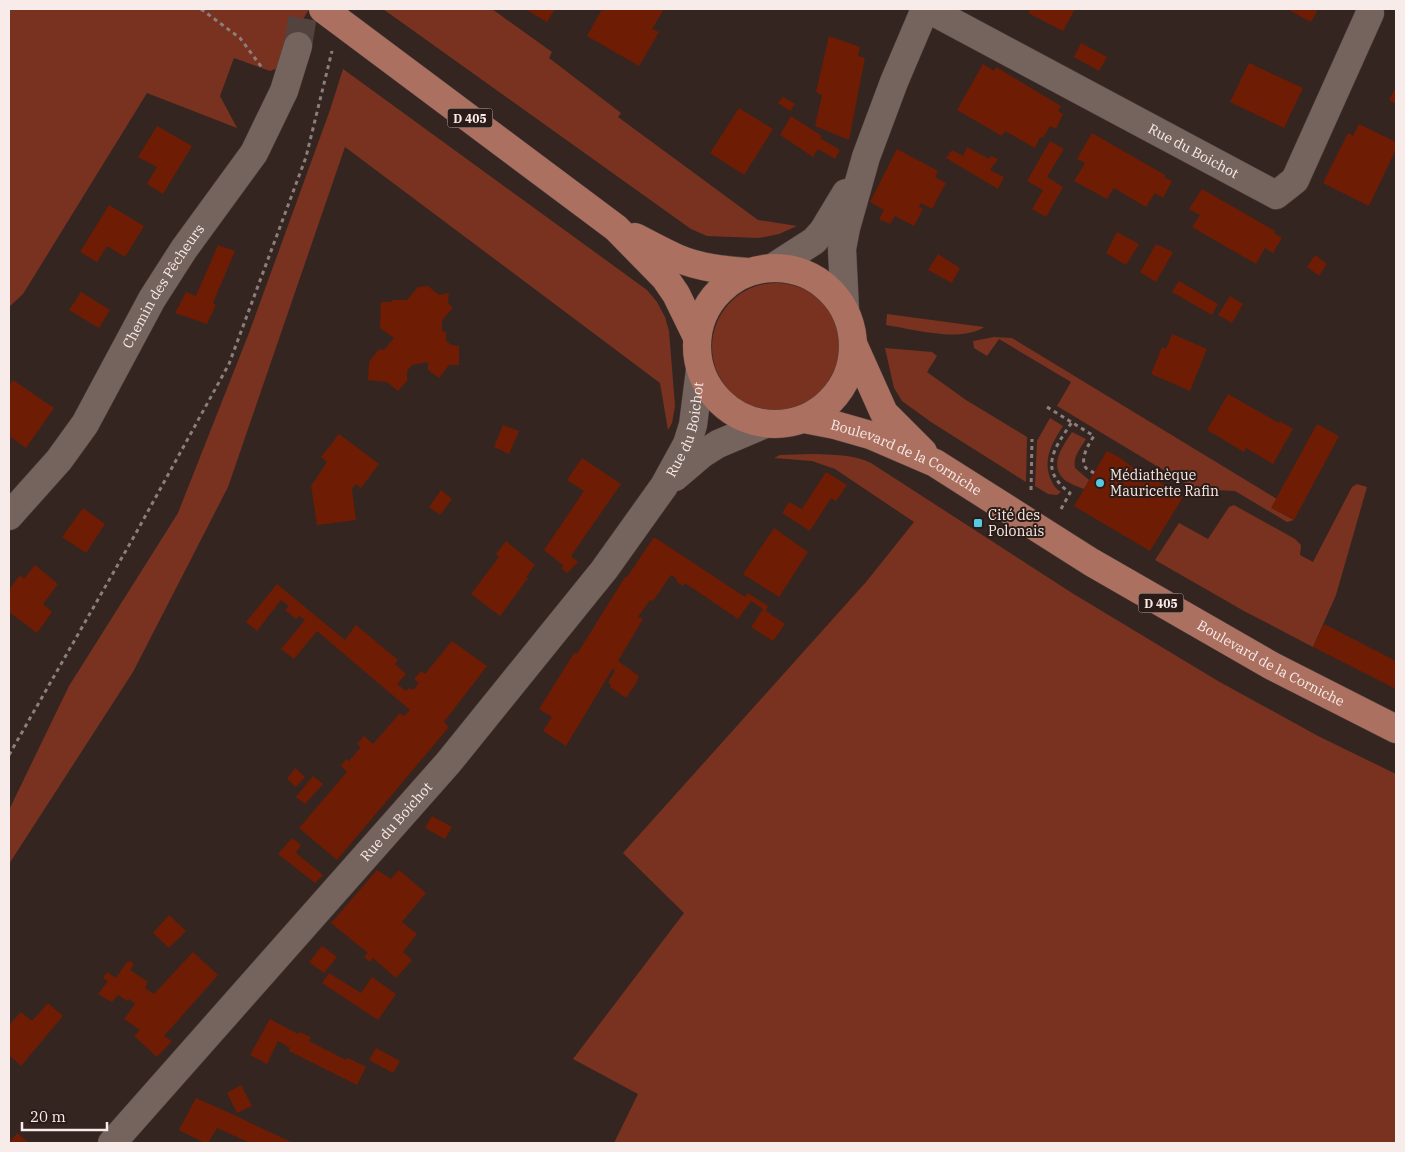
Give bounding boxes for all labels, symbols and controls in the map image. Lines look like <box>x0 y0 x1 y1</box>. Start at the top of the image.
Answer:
road number: D 405 <box>448 109 492 128</box>
street label: Rue du Boichot <box>1145 119 1242 182</box>
street label: Chemin des Pêcheurs <box>118 220 208 351</box>
street label: Rue du Boichot <box>662 381 707 480</box>
street label: Boulevard de la Corniche <box>829 415 985 499</box>
place label: Médiathèque Mauricette Rafin <box>1110 466 1219 500</box>
marker: Médiathèque Mauricette Rafin <box>1094 477 1106 489</box>
place label: Cité des Polonais <box>988 506 1044 540</box>
marker: Cité des Polonais <box>972 517 984 529</box>
road number: D 405 <box>1138 594 1184 612</box>
street label: Boulevard de la Corniche <box>1194 616 1348 710</box>
street label: Rue du Boichot <box>356 778 436 865</box>
scale bar <box>22 1100 108 1132</box>
text: 20 m <box>30 1107 66 1126</box>

